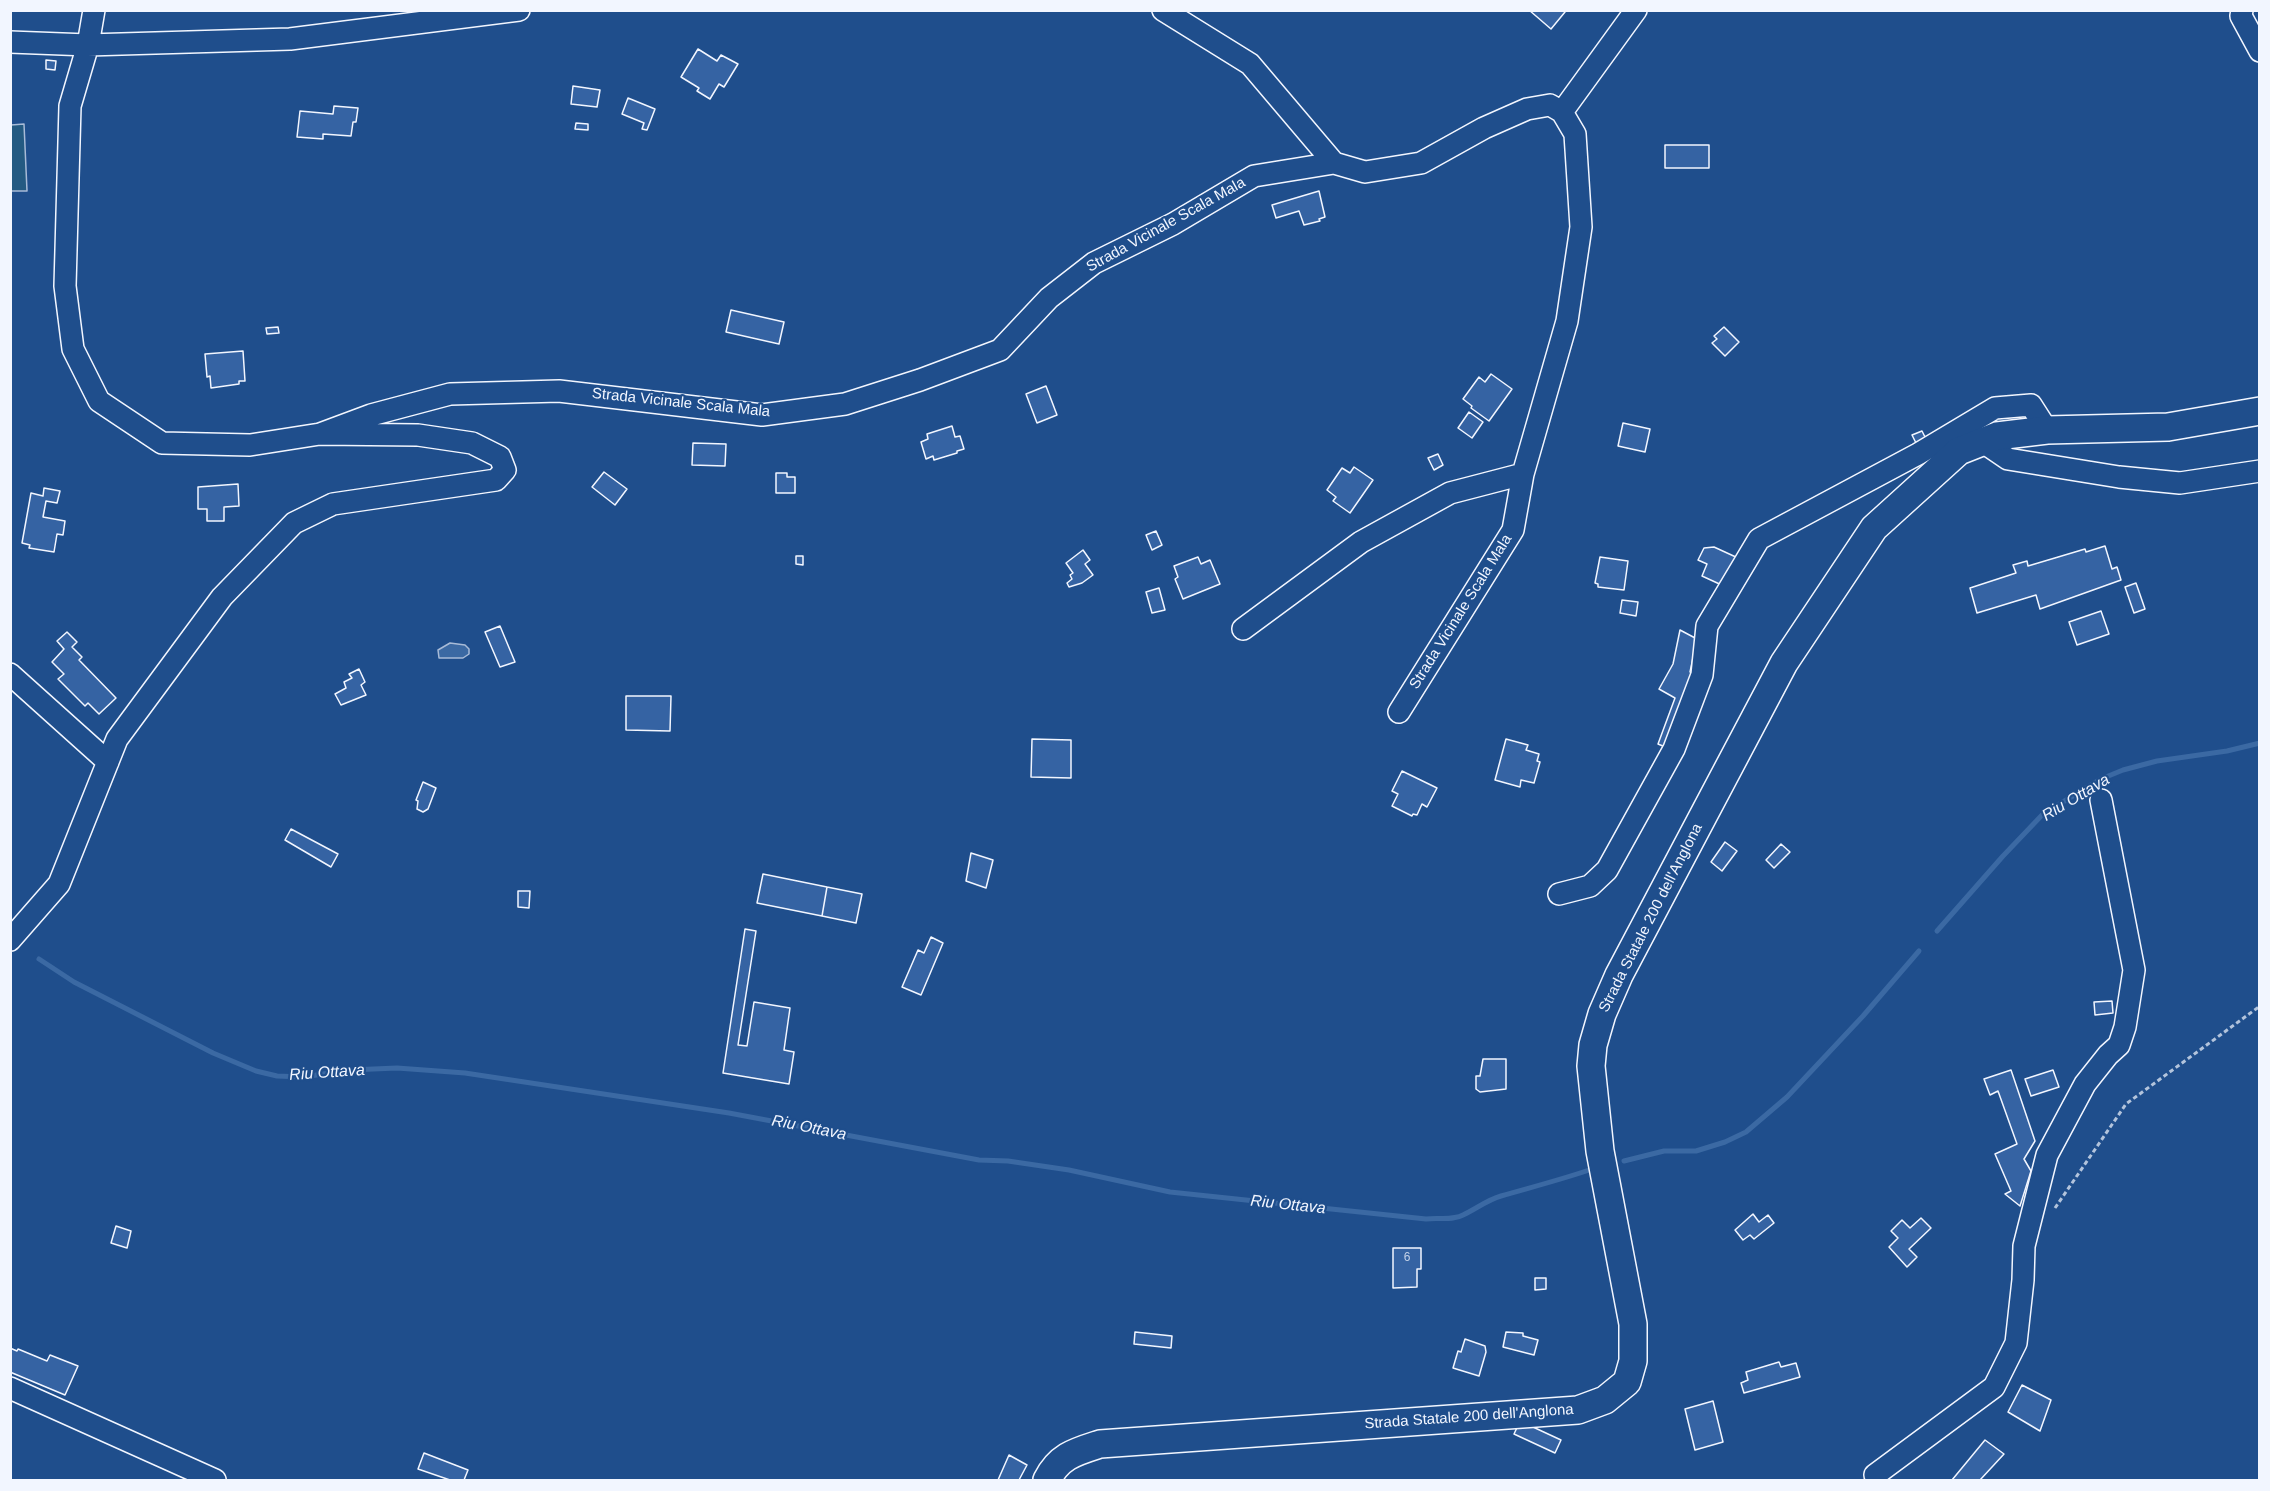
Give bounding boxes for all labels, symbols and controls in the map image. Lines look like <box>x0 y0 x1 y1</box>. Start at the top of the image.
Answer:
street label: Strada Vicinale Scala Mala <box>1083 174 1249 276</box>
street label: Strada Vicinale Scala Mala <box>591 385 771 421</box>
street label: Strada Vicinale Scala Mala <box>1406 531 1516 693</box>
water label: Riu Ottava <box>2039 770 2113 826</box>
street label: Strada Statale 200 dell'Anglona <box>1595 820 1707 1016</box>
water label: Riu Ottava <box>289 1061 365 1085</box>
water label: Riu Ottava <box>770 1111 848 1145</box>
water label: Riu Ottava <box>1249 1192 1327 1218</box>
house number: 6 <box>1404 1251 1410 1265</box>
street label: Strada Statale 200 dell'Anglona <box>1364 1401 1574 1433</box>

